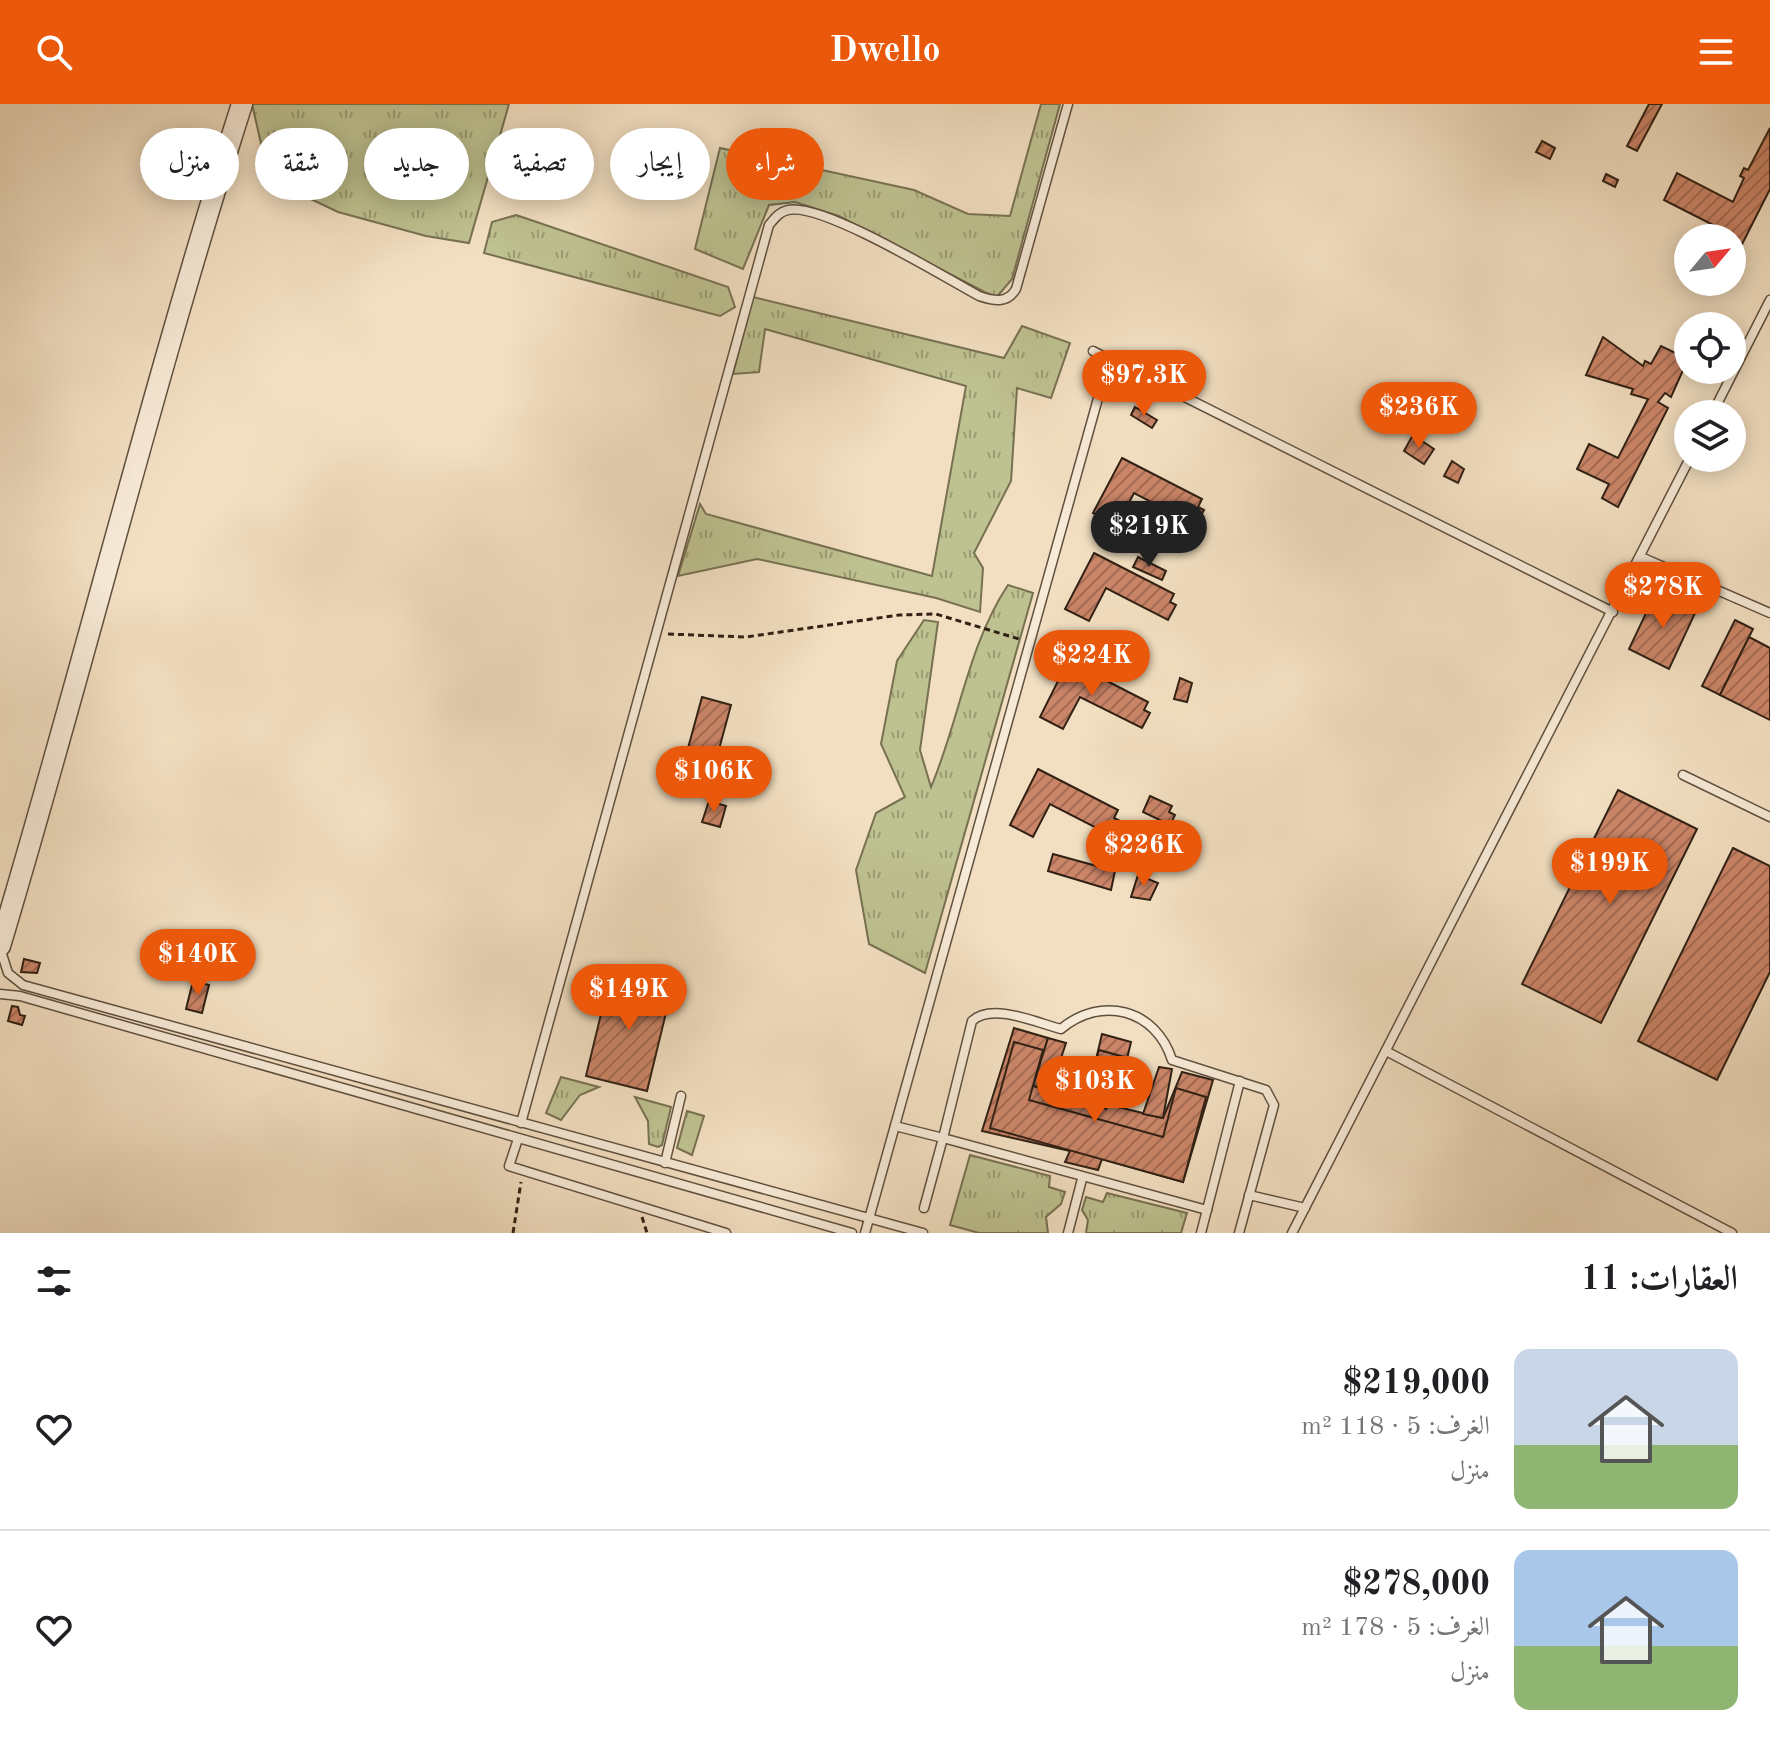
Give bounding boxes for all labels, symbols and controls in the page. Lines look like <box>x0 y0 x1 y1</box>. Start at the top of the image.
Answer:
icon: search <box>32 30 76 74</box>
icon: menu <box>1694 30 1738 74</box>
text: Dwello <box>829 34 941 70</box>
chip: منزل <box>140 128 239 200</box>
chip: شقة <box>255 128 348 200</box>
chip: جديد <box>364 128 469 200</box>
chip: تصفية <box>485 128 594 200</box>
chip: إيجار <box>610 128 710 200</box>
chip: شراء <box>726 128 824 200</box>
north arrow <box>1674 224 1746 296</box>
map controls <box>1674 224 1746 472</box>
button: locate <box>1674 312 1746 384</box>
pin: $97.3K <box>1079 350 1209 418</box>
text: $97.3K <box>1100 363 1188 389</box>
pin: $236K <box>1363 382 1475 450</box>
text: $236K <box>1379 395 1459 421</box>
button: layers <box>1674 400 1746 472</box>
pin: $219K <box>1093 501 1205 569</box>
text: $219K <box>1109 514 1189 540</box>
pin: $278K <box>1607 562 1719 630</box>
text: $278K <box>1623 575 1703 601</box>
pin: $224K <box>1036 630 1148 698</box>
text: $224K <box>1052 643 1132 669</box>
pin: $106K <box>658 746 770 814</box>
text: $106K <box>674 759 754 785</box>
pin: $226K <box>1088 820 1200 888</box>
text: $226K <box>1104 833 1184 859</box>
pin: $199K <box>1554 838 1666 906</box>
text: $199K <box>1570 851 1650 877</box>
pin: $140K <box>142 929 254 997</box>
text: $140K <box>158 942 238 968</box>
pin: $149K <box>573 964 685 1032</box>
text: $149K <box>589 977 669 1003</box>
pin: $103K <box>1039 1056 1151 1124</box>
text: $103K <box>1055 1069 1135 1095</box>
icon: filters <box>32 1259 76 1303</box>
text: العقارات: 11 <box>1581 1263 1738 1297</box>
text: $219,000 <box>1342 1367 1490 1401</box>
icon: home <box>1578 1381 1674 1477</box>
icon: heart <box>32 1407 76 1451</box>
text: الغرف: 5 · 118 m² <box>1301 1414 1490 1440</box>
text: منزل <box>1450 1459 1490 1485</box>
text: $278,000 <box>1342 1568 1490 1602</box>
icon: home <box>1578 1582 1674 1678</box>
icon: heart <box>32 1608 76 1652</box>
text: الغرف: 5 · 178 m² <box>1301 1615 1490 1641</box>
text: منزل <box>1450 1660 1490 1686</box>

